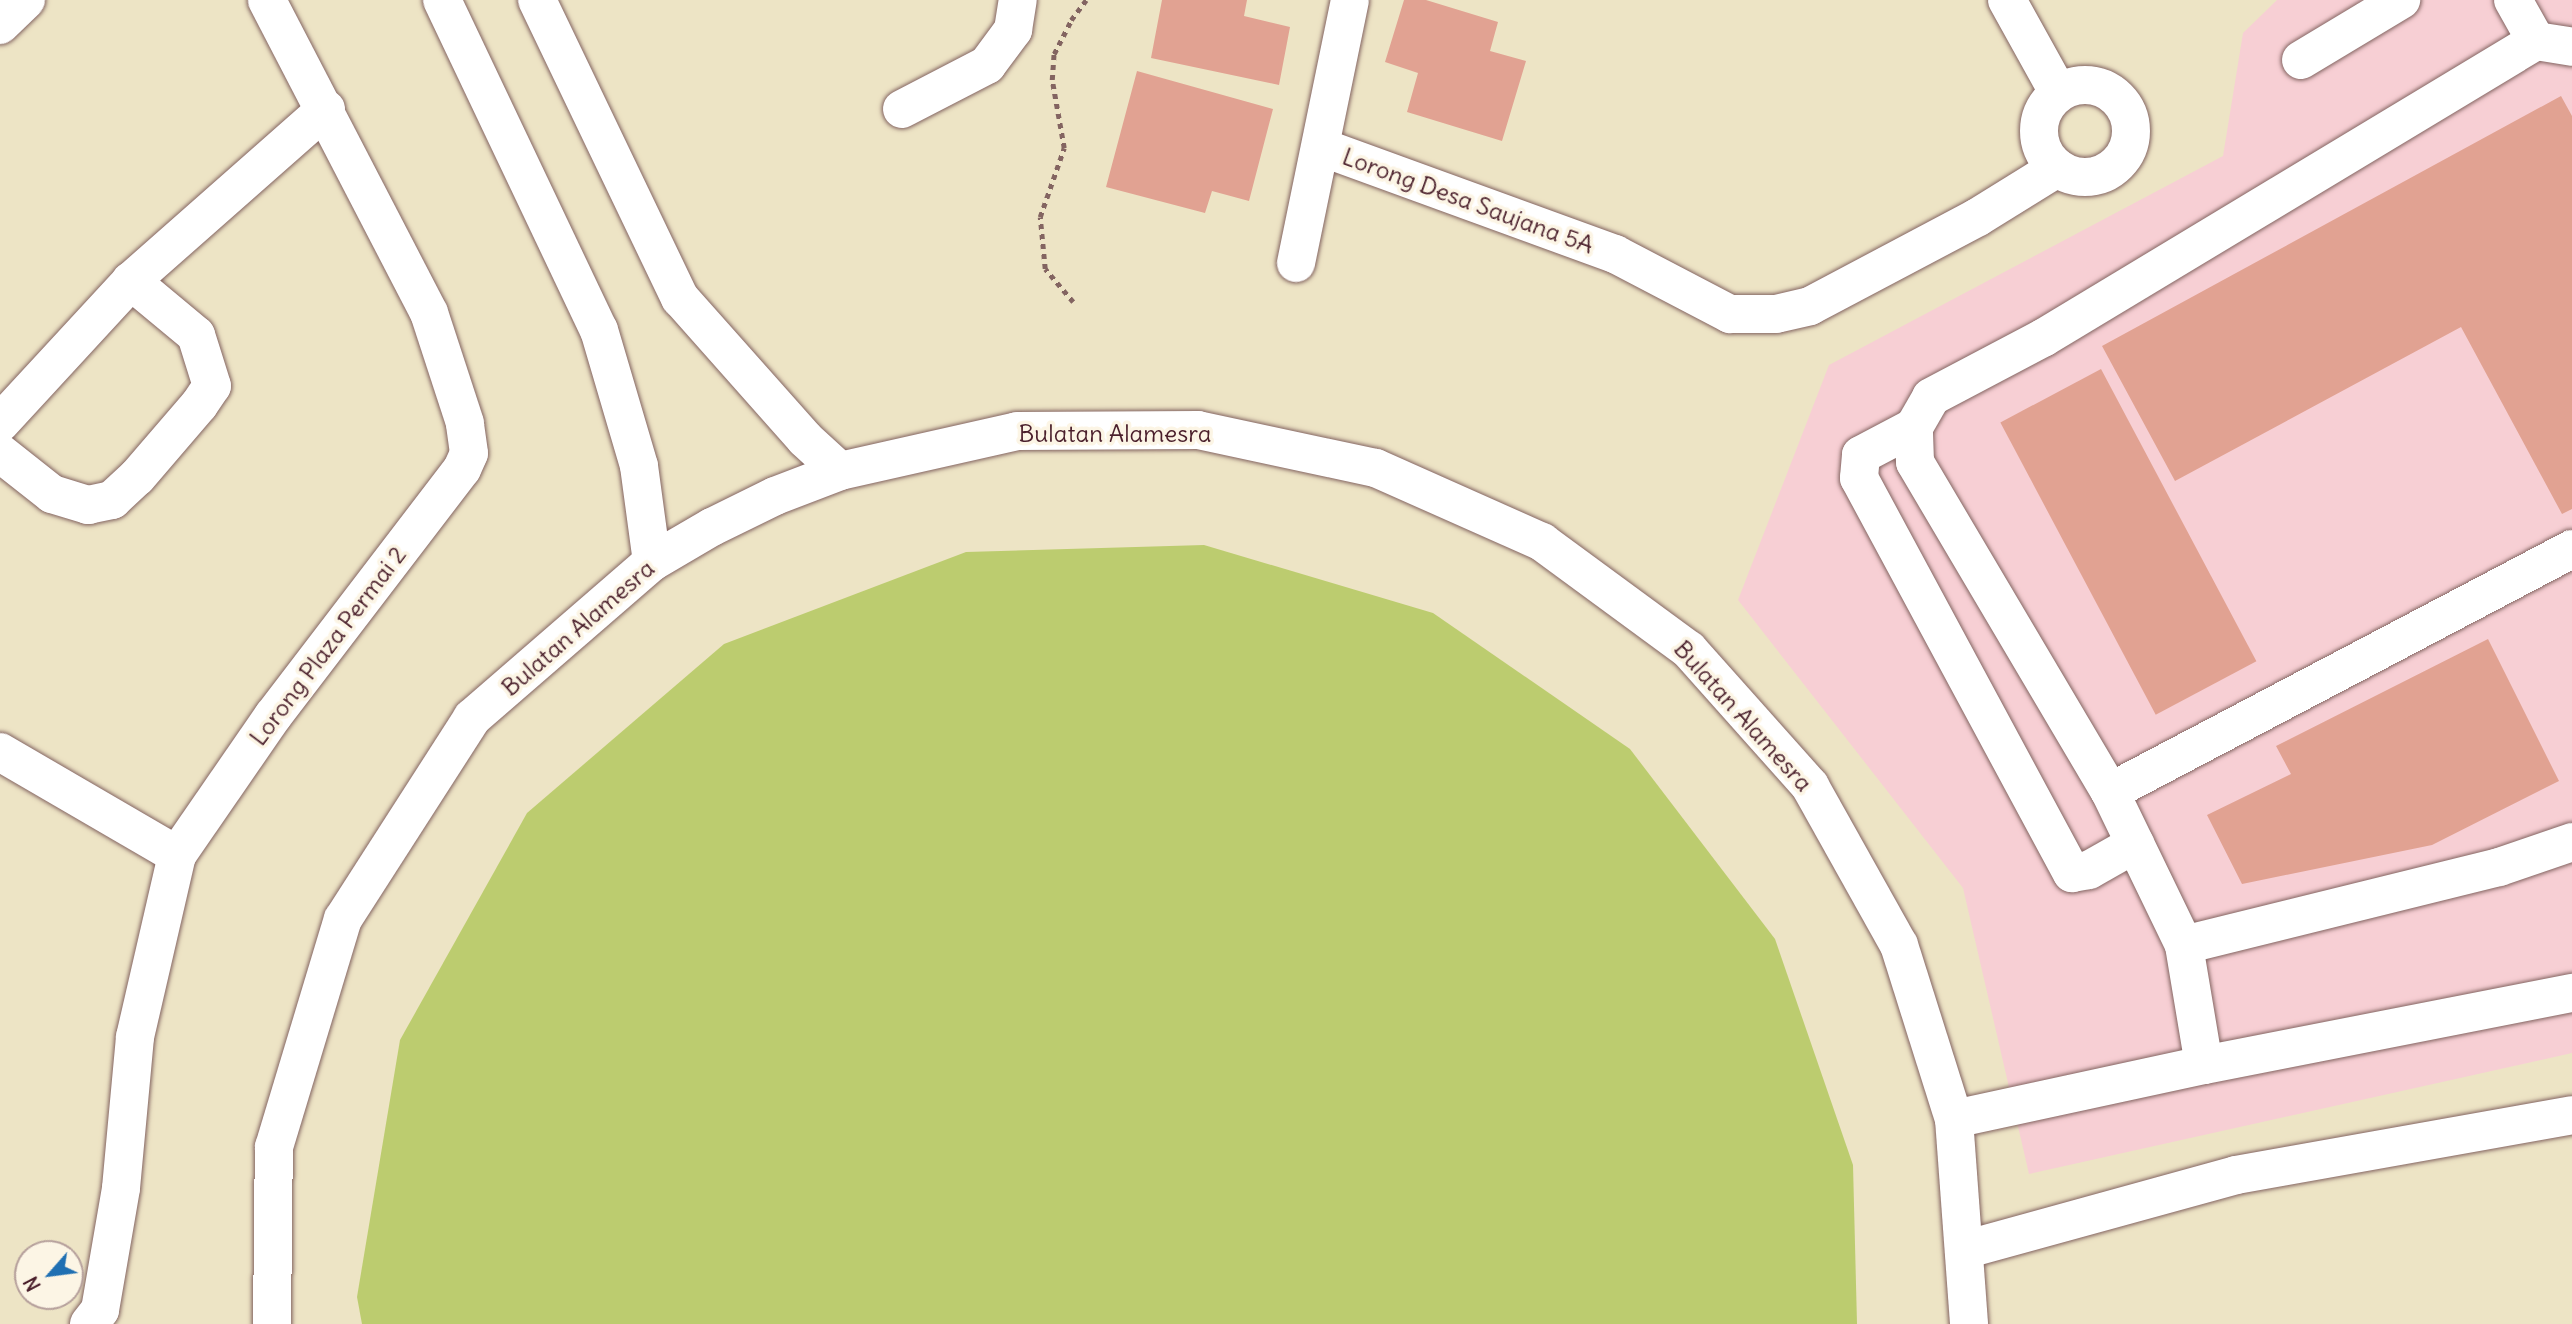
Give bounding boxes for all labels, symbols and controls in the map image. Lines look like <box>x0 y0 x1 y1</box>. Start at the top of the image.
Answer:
street label: Lorong Desa Saujana 5A <box>1339 142 1597 260</box>
street label: Bulatan Alamesra <box>1019 420 1211 448</box>
street label: Lorong Plaza Permai 2 <box>244 541 412 751</box>
street label: Bulatan Alamesra <box>496 554 660 702</box>
street label: Bulatan Alamesra <box>1668 635 1818 797</box>
north arrow <box>14 1240 84 1310</box>
text: N <box>19 1272 46 1295</box>

